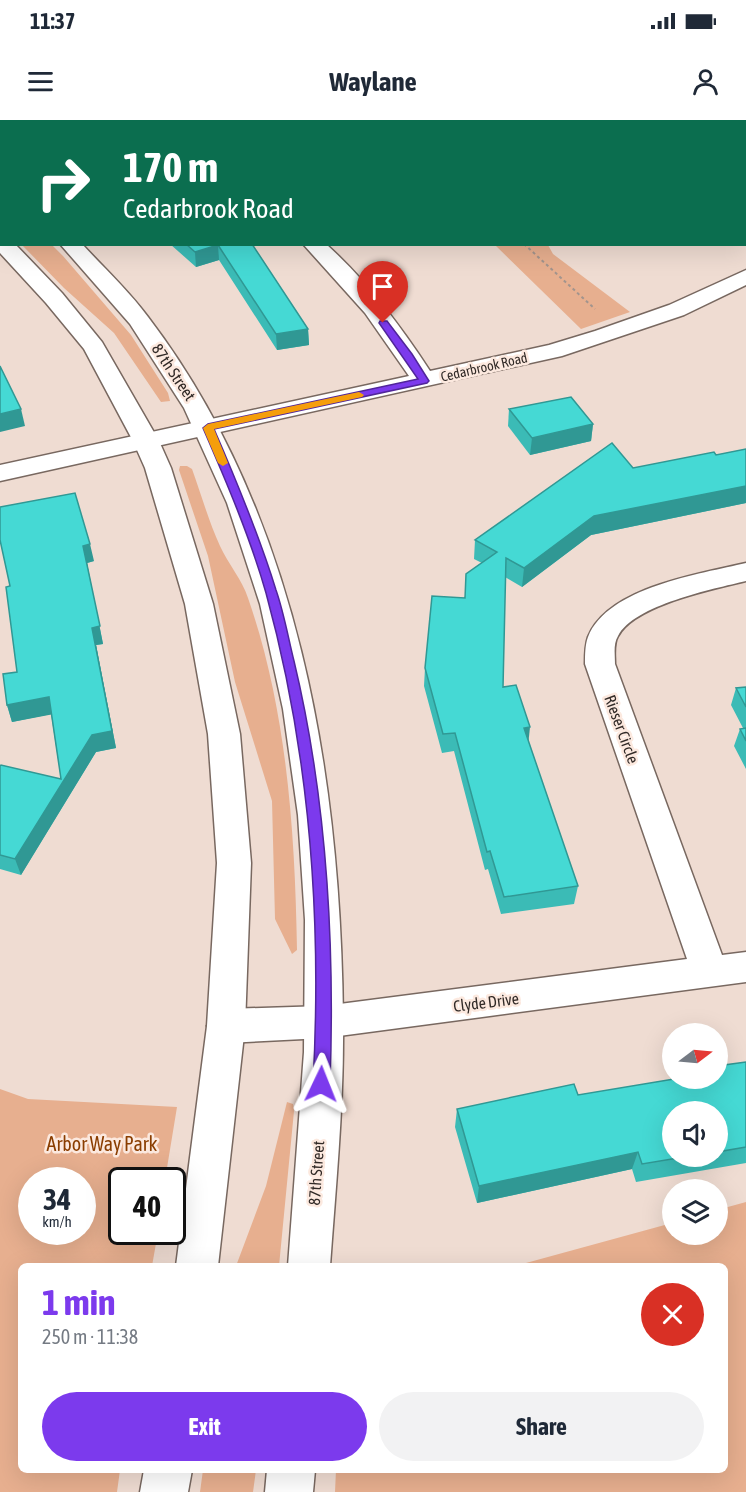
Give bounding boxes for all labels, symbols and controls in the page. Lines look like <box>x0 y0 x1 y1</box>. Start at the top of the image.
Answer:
text: 11:37 <box>30 8 75 34</box>
icon: menu <box>24 65 57 98</box>
icon: person <box>689 65 722 98</box>
text: Waylane <box>329 66 417 97</box>
text: 170 m <box>123 143 218 191</box>
icon: right <box>24 144 102 222</box>
text: Cedarbrook Road <box>123 193 294 224</box>
pin <box>357 261 408 323</box>
icon: arrive <box>366 270 399 303</box>
street label: 87th Street <box>148 340 200 404</box>
street label: Cedarbrook Road <box>439 349 529 385</box>
street label: Rieser Circle <box>601 692 643 766</box>
street label: Clyde Drive <box>452 989 520 1016</box>
north arrow <box>662 1023 728 1089</box>
map controls <box>662 1023 728 1245</box>
position arrow <box>289 1052 353 1116</box>
button: sound <box>662 1101 728 1167</box>
park label: Arbor Way Park <box>47 1132 158 1155</box>
street label: 87th Street <box>305 1140 327 1206</box>
speed limit sign: 40 <box>108 1167 186 1245</box>
button: layers <box>662 1179 728 1245</box>
text: 34 <box>43 1182 71 1216</box>
text: km/h <box>42 1213 72 1230</box>
text: 1 min <box>42 1281 116 1323</box>
button: close <box>641 1283 704 1346</box>
text: 250 m · 11:38 <box>42 1325 138 1348</box>
button: Exit <box>42 1392 367 1461</box>
button: Share <box>379 1392 704 1461</box>

